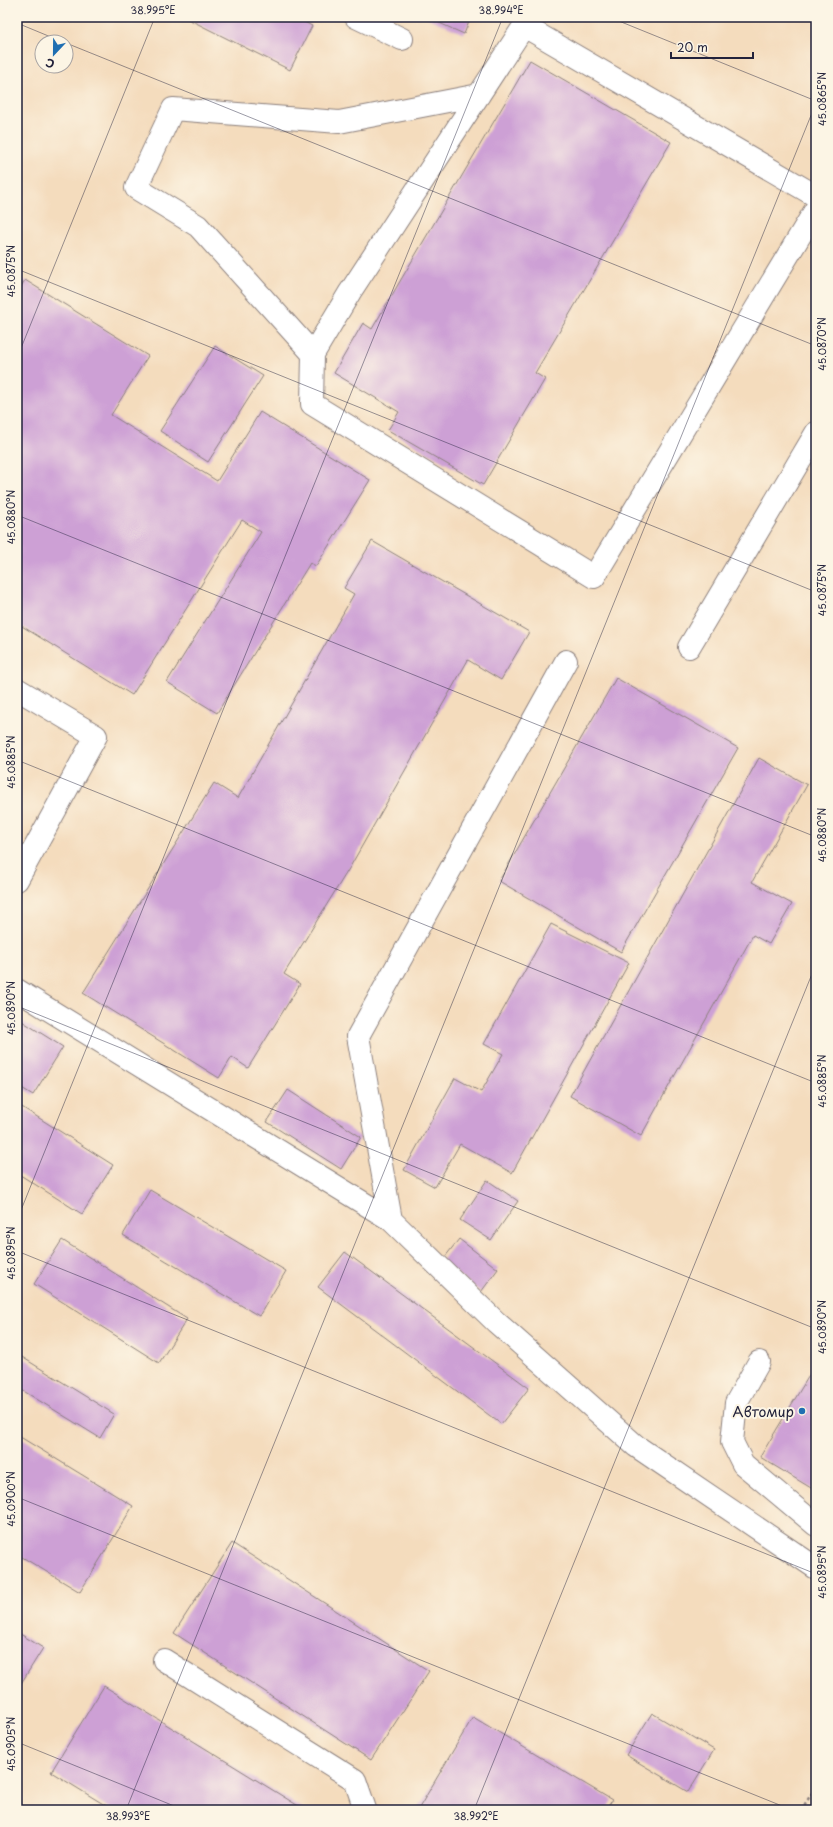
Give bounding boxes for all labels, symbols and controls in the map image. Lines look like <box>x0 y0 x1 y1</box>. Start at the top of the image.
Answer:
text: 38.995°E <box>131 2 175 17</box>
text: 38.994°E <box>479 2 523 17</box>
north arrow <box>34 34 74 74</box>
scale bar <box>671 34 753 60</box>
text: 20 m <box>677 38 708 56</box>
text: С <box>43 54 57 73</box>
text: 45.0865°N <box>814 72 829 126</box>
text: 45.0875°N <box>3 245 18 297</box>
text: 45.0870°N <box>814 317 829 371</box>
text: 45.0880°N <box>3 489 18 544</box>
text: 45.0875°N <box>814 564 829 616</box>
text: 45.0885°N <box>3 735 18 789</box>
text: 45.0880°N <box>814 807 829 862</box>
text: 45.0890°N <box>3 981 18 1035</box>
text: 45.0885°N <box>814 1054 829 1108</box>
text: 45.0895°N <box>3 1226 18 1280</box>
text: 45.0890°N <box>814 1300 829 1354</box>
place label: Автомир <box>733 1401 794 1422</box>
marker: Автомир <box>797 1406 807 1416</box>
text: 45.0900°N <box>3 1471 18 1527</box>
text: 45.0895°N <box>814 1545 829 1599</box>
text: 45.0905°N <box>3 1716 18 1771</box>
text: 38.993°E <box>106 1808 150 1823</box>
text: 38.992°E <box>453 1808 499 1823</box>

